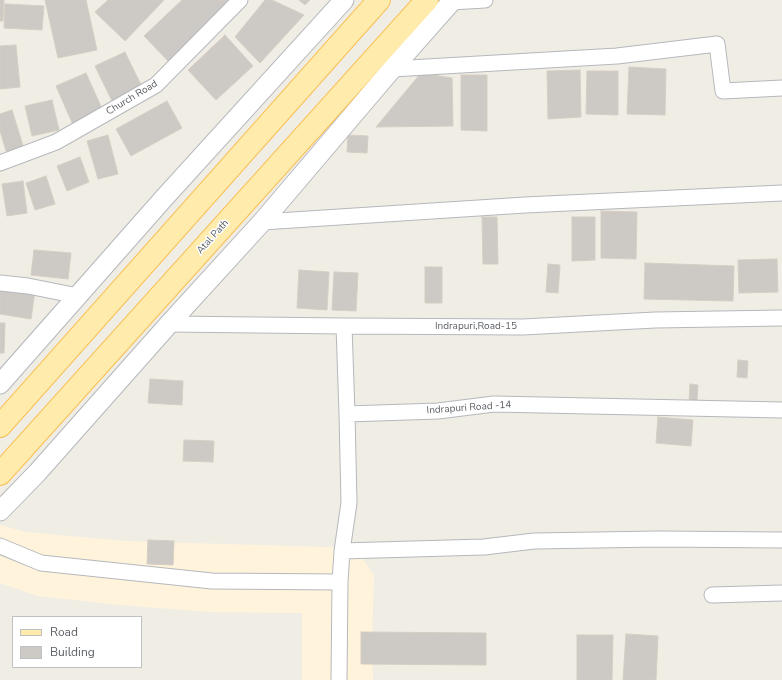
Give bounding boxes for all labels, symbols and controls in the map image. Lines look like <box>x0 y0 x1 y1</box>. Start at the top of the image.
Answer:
street label: Church Road <box>104 78 160 118</box>
street label: Atal Path <box>194 217 232 257</box>
street label: Indrapuri,Road-15 <box>435 321 517 333</box>
street label: Indrapuri Road -14 <box>426 399 512 417</box>
legend <box>12 616 142 668</box>
text: Road <box>50 624 78 640</box>
text: Building <box>50 644 95 660</box>

